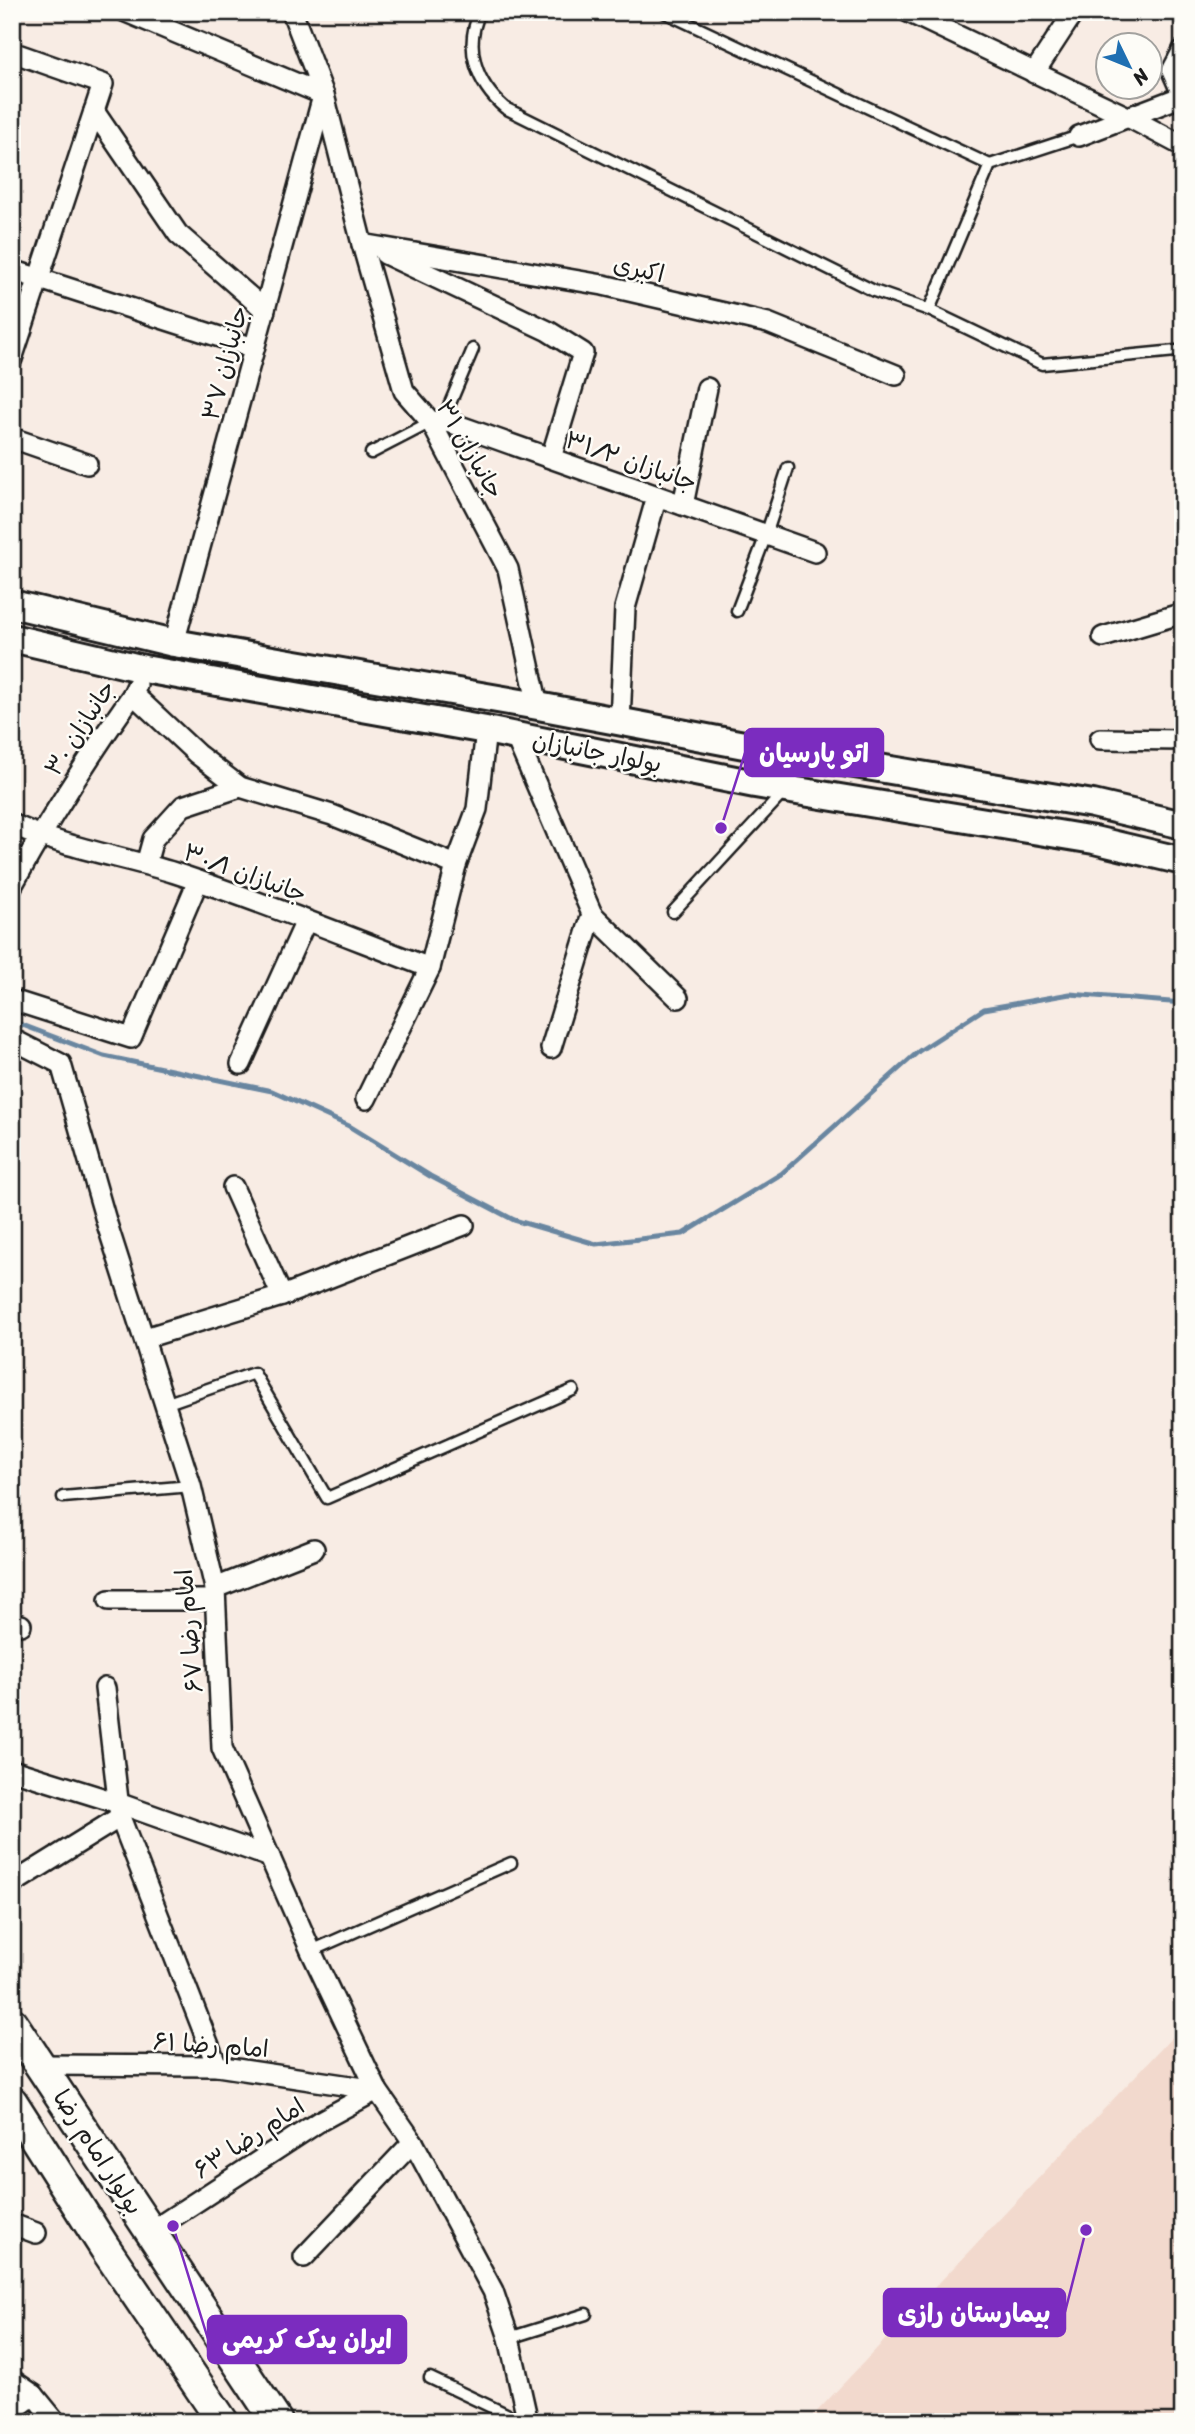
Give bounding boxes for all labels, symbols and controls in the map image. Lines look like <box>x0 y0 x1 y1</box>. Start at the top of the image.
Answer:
north arrow <box>1094 32 1164 102</box>
text: N <box>1124 60 1158 94</box>
street label: اکبری <box>609 243 669 295</box>
street label: جانبازان ۳۷ <box>190 301 260 425</box>
street label: جانبازان ۳۱ <box>425 391 515 507</box>
street label: جانبازان ۳۱/۲ <box>559 419 703 503</box>
street label: جانبازان ۳۰ <box>33 671 127 785</box>
street label: بولوار جانبازان <box>529 719 665 785</box>
callout: اتو پارسیان <box>745 729 883 776</box>
text: اتو پارسیان <box>759 730 869 776</box>
street label: جانبازان ۳۰/۱ <box>177 831 313 915</box>
street label: امام رضا ۶۷ <box>163 1567 215 1695</box>
street label: امام رضا ۶۱ <box>152 2020 270 2070</box>
street label: بولوار امام رضا <box>41 2081 155 2223</box>
street label: امام رضا ۶۳ <box>184 2086 314 2190</box>
callout: بیمارستان رازی <box>884 2289 1065 2336</box>
text: بیمارستان رازی <box>897 2290 1051 2336</box>
callout: ایران یدک کریمی <box>208 2316 406 2363</box>
text: ایران یدک کریمی <box>222 2316 392 2362</box>

